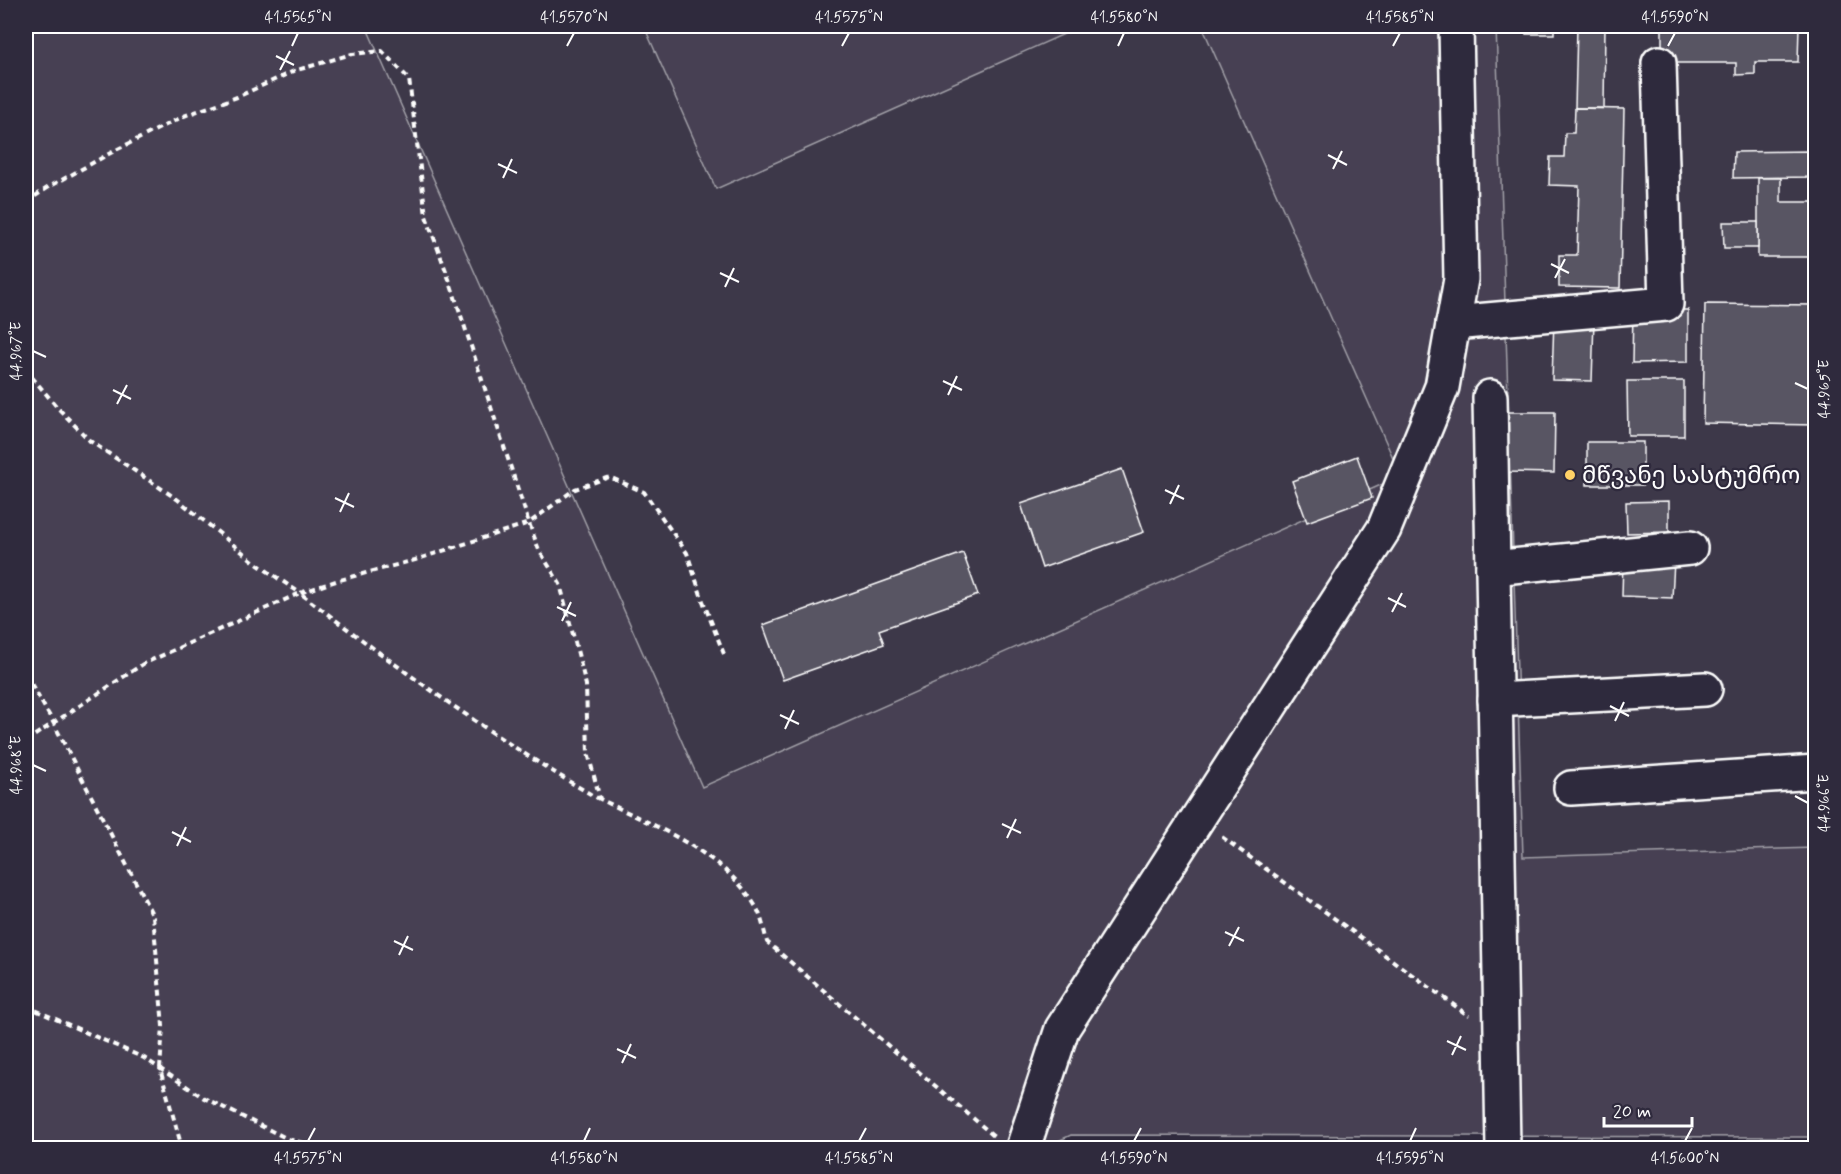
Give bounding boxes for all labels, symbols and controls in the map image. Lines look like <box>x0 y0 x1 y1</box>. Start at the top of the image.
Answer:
text: 41.5565°N <box>265 8 331 28</box>
text: 41.5570°N <box>540 8 608 28</box>
text: 41.5575°N <box>815 8 883 28</box>
text: 41.5580°N <box>1090 8 1158 28</box>
text: 41.5585°N <box>1366 8 1434 28</box>
text: 41.5590°N <box>1641 8 1709 28</box>
text: 44.967°E <box>7 321 27 381</box>
text: 44.965°E <box>1815 359 1835 419</box>
place label: მწვანე სასტუმრო <box>1582 461 1800 492</box>
marker: მწვანე სასტუმრო <box>1563 468 1577 482</box>
text: 44.968°E <box>7 735 27 794</box>
text: 44.966°E <box>1815 774 1835 832</box>
scale bar <box>1604 1090 1692 1128</box>
text: 20 m <box>1613 1100 1651 1124</box>
text: 41.5575°N <box>274 1149 342 1169</box>
text: 41.5580°N <box>550 1149 618 1169</box>
text: 41.5585°N <box>825 1149 893 1169</box>
text: 41.5590°N <box>1100 1149 1168 1169</box>
text: 41.5595°N <box>1376 1149 1444 1169</box>
text: 41.5600°N <box>1651 1149 1719 1169</box>

